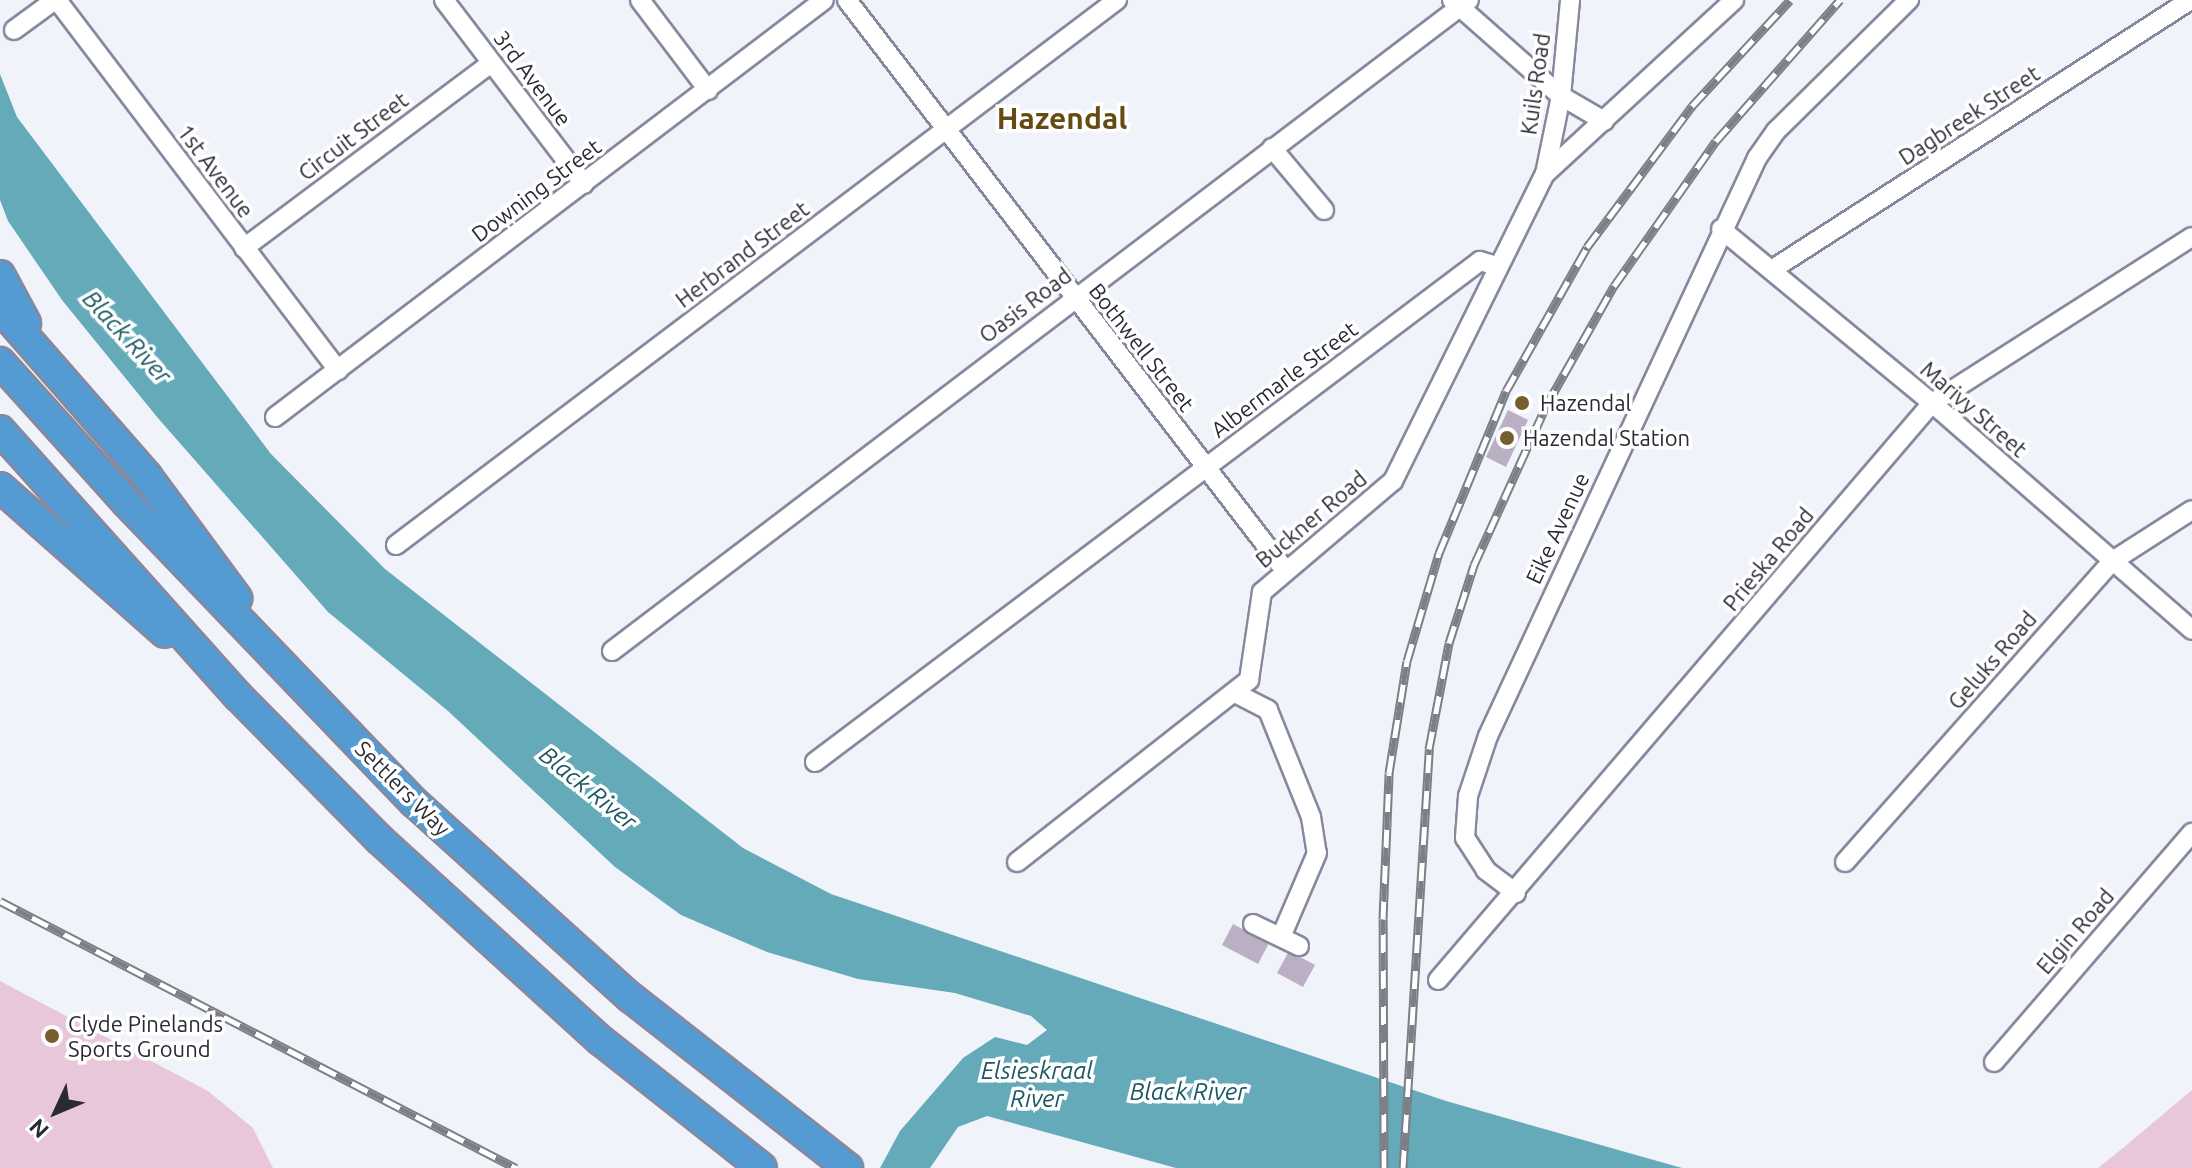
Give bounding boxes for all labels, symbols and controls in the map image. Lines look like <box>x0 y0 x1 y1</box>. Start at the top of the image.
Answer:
street label: 3rd Avenue <box>489 25 577 131</box>
street label: Kuils Road <box>1515 32 1555 136</box>
street label: Dagbreek Street <box>1894 60 2044 170</box>
street label: Circuit Street <box>293 86 413 186</box>
district label: Hazendal <box>997 100 1127 136</box>
street label: 1st Avenue <box>172 119 260 223</box>
street label: Downing Street <box>466 133 606 247</box>
street label: Herbrand Street <box>670 195 814 313</box>
street label: Oasis Road <box>974 262 1076 348</box>
street label: Bothwell Street <box>1084 278 1200 416</box>
water label: Black River <box>77 285 177 389</box>
street label: Albermarle Street <box>1206 315 1362 443</box>
street label: Marivy Street <box>1915 356 2033 462</box>
place label: Hazendal <box>1540 390 1631 416</box>
marker: Hazendal <box>1511 392 1533 414</box>
place label: Hazendal Station <box>1523 425 1690 451</box>
marker: Hazendal Station <box>1498 429 1516 447</box>
street label: Buckner Road <box>1250 465 1372 573</box>
street label: Eike Avenue <box>1520 468 1594 588</box>
street label: Prieska Road <box>1717 502 1819 616</box>
street label: Geluks Road <box>1942 606 2042 714</box>
street label: Settlers Way <box>350 735 456 841</box>
water label: Black River <box>534 740 642 836</box>
street label: Elgin Road <box>2031 883 2119 979</box>
place label: Clyde Pinelands Sports Ground <box>68 1010 223 1062</box>
marker: Clyde Pinelands Sports Ground <box>43 1027 61 1045</box>
water label: Elsieskraal River <box>981 1057 1093 1113</box>
north arrow <box>16 1072 96 1152</box>
water label: Black River <box>1130 1078 1246 1106</box>
text: N <box>24 1114 53 1144</box>

